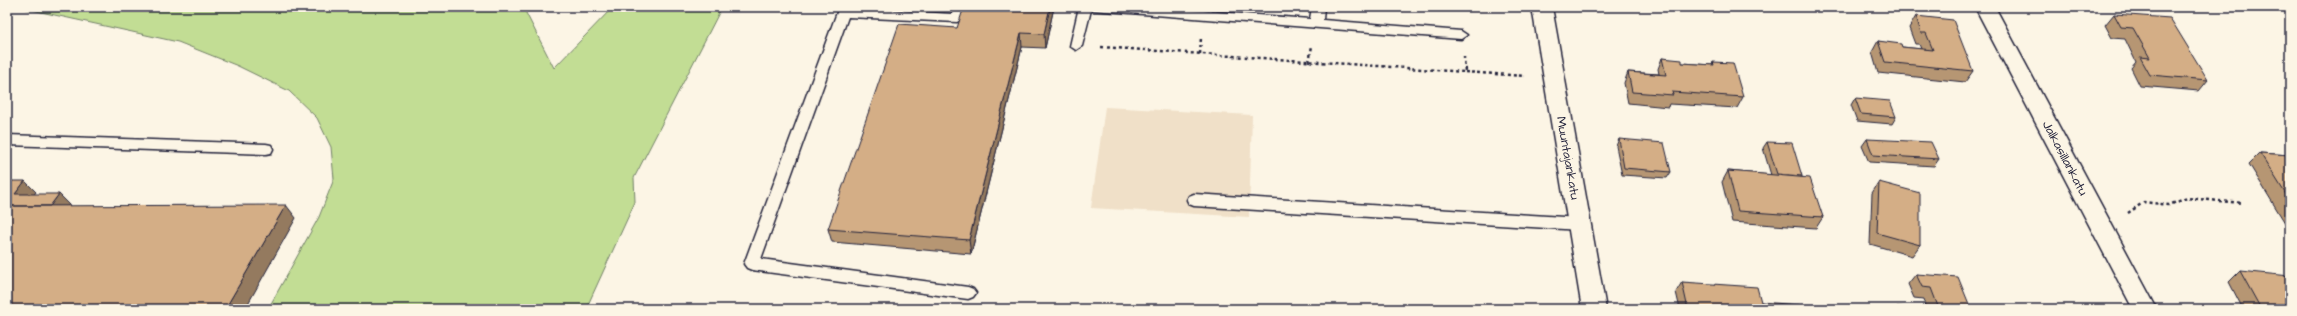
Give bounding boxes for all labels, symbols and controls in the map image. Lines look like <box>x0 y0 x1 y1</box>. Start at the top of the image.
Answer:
street label: Muuntajankatu <box>1552 115 1584 201</box>
street label: Jalkasillankatu <box>2038 117 2092 199</box>

